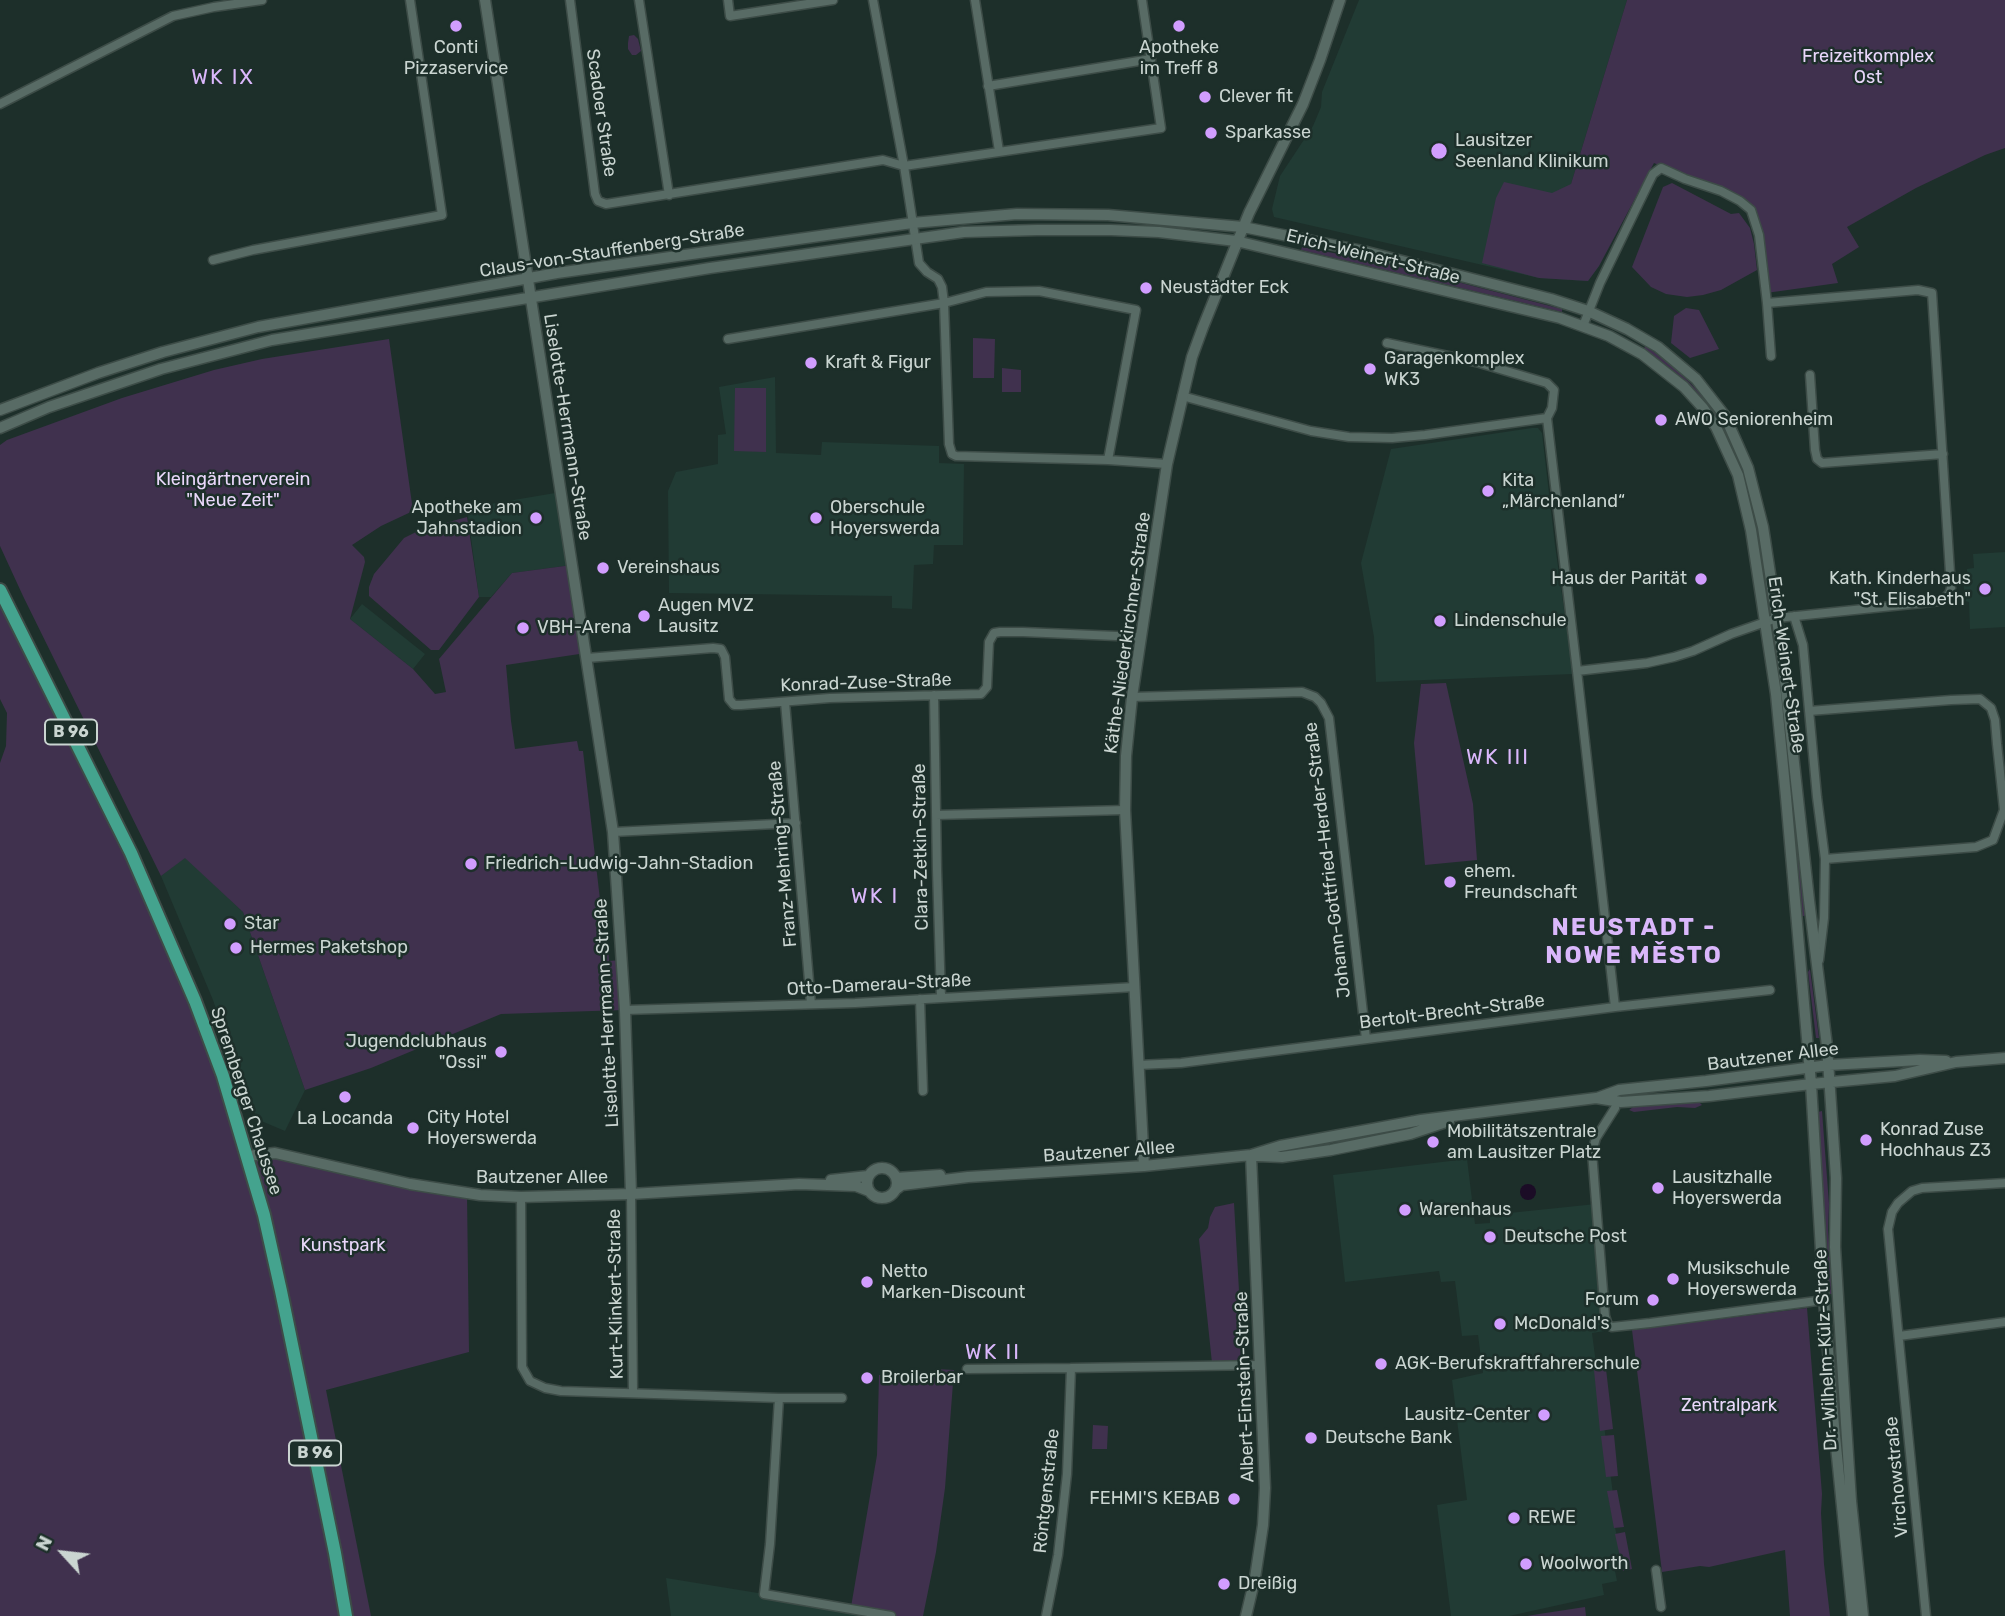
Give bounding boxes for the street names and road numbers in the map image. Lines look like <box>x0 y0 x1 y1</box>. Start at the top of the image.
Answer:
street label: Scadoer Straße <box>581 48 621 178</box>
street label: Claus-von-Stauffenberg-Straße <box>478 219 746 283</box>
street label: Erich-Weinert-Straße <box>1284 225 1462 289</box>
street label: Liselotte-Herrmann-Straße <box>538 312 596 542</box>
street label: Käthe-Niederkirchner-Straße <box>1100 511 1156 755</box>
street label: Erich-Weinert-Straße <box>1763 575 1809 755</box>
street label: Konrad-Zuse-Straße <box>780 669 952 697</box>
road number: B 96 <box>45 720 97 744</box>
street label: Johann-Gottfried-Herder-Straße <box>1300 721 1356 999</box>
street label: Franz-Mehring-Straße <box>764 760 802 948</box>
street label: Clara-Zetkin-Straße <box>909 763 933 931</box>
street label: Liselotte-Herrmann-Straße <box>590 898 624 1128</box>
street label: Otto-Damerau-Straße <box>786 969 972 1001</box>
street label: Bertolt-Brecht-Straße <box>1358 990 1546 1034</box>
street label: Spremberger Chaussee <box>205 1004 287 1198</box>
street label: Bautzener Allee <box>1706 1038 1840 1076</box>
street label: Bautzener Allee <box>1042 1137 1176 1167</box>
street label: Bautzener Allee <box>476 1167 608 1189</box>
street label: Kurt-Klinkert-Straße <box>604 1209 628 1379</box>
street label: Dr.-Wilhelm-Külz-Straße <box>1810 1249 1842 1451</box>
street label: Albert-Einstein-Straße <box>1231 1291 1259 1483</box>
street label: Virchowstraße <box>1881 1416 1913 1538</box>
street label: Röntgenstraße <box>1030 1428 1064 1554</box>
road number: B 96 <box>289 1441 341 1466</box>

